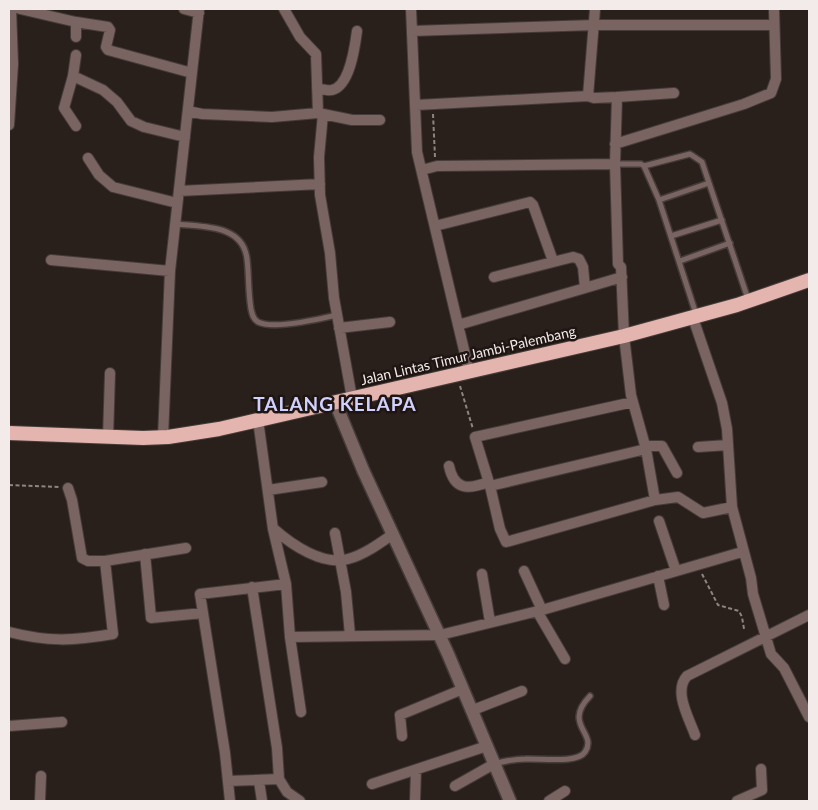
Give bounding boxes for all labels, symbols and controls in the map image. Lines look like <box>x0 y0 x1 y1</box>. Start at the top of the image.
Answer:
street label: Jalan Lintas Timur Jambi-Palembang <box>359 322 577 388</box>
district label: TALANG KELAPA <box>253 392 417 415</box>

